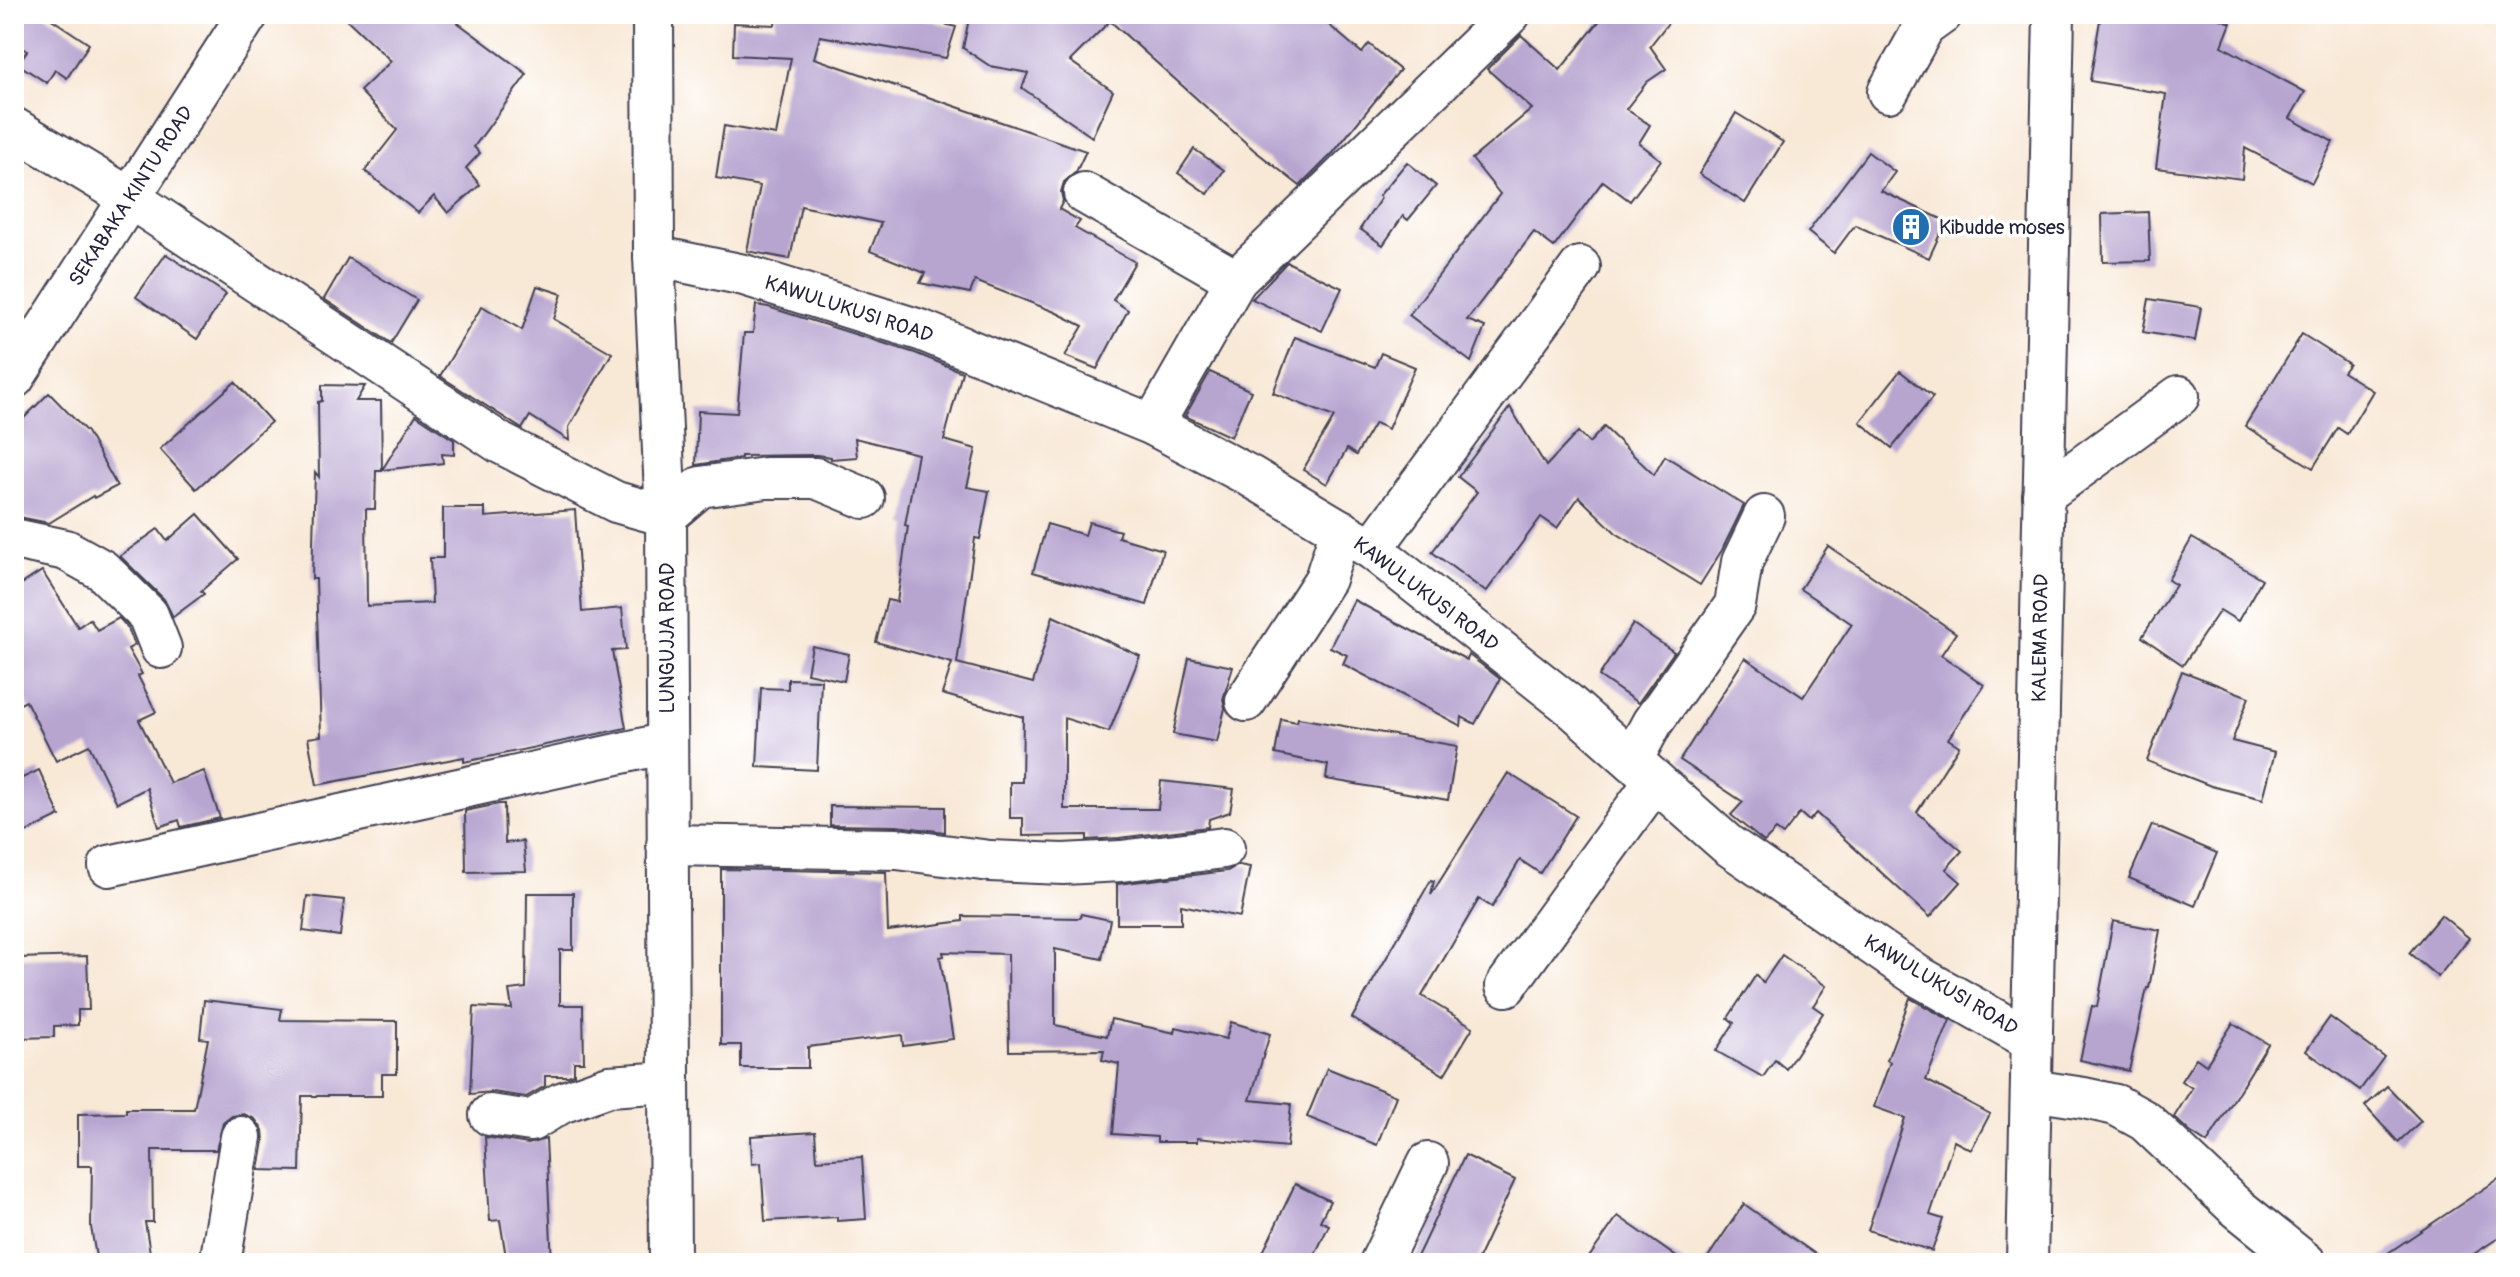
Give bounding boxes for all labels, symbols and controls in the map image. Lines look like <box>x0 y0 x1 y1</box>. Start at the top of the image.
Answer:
street label: SEKABAKA KINTU ROAD <box>63 101 199 291</box>
building icon: Kibudde moses <box>1890 206 1932 248</box>
place label: Kibudde moses <box>1939 215 2065 240</box>
street label: KAWULUKUSI ROAD <box>762 270 936 348</box>
street label: KAWULUKUSI ROAD <box>1348 531 1504 657</box>
street label: LUNGUJJA ROAD <box>655 563 680 713</box>
street label: KALEMA ROAD <box>2026 574 2054 702</box>
street label: KAWULUKUSI ROAD <box>1859 929 2023 1041</box>

